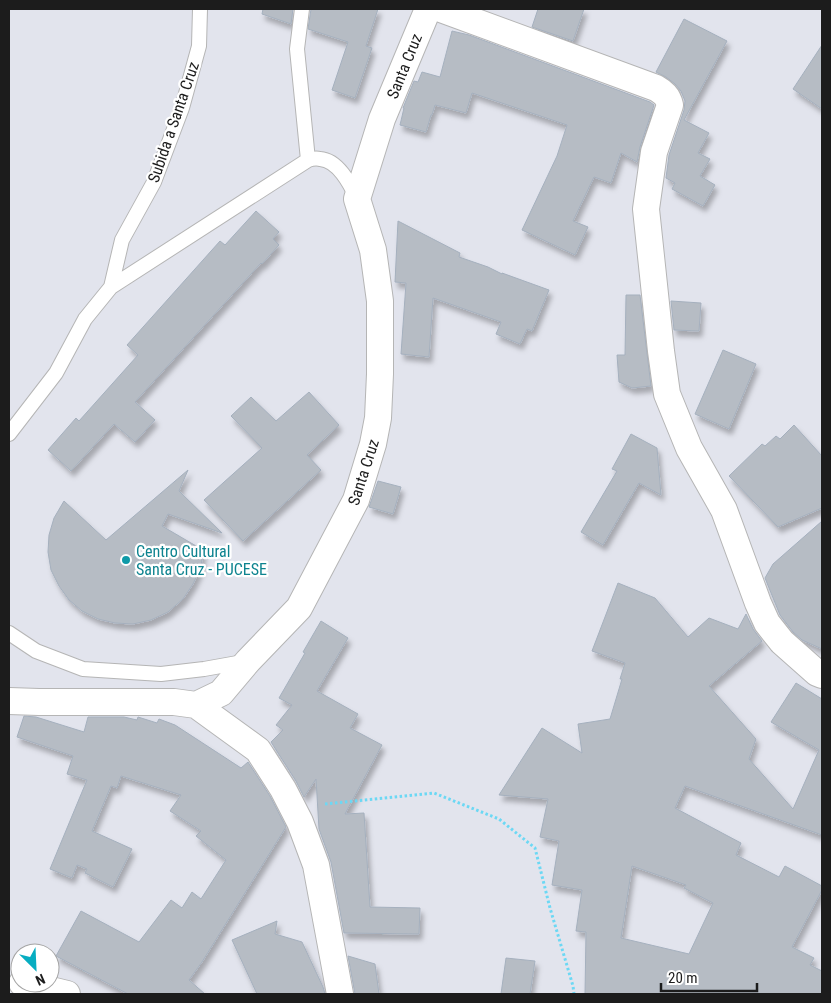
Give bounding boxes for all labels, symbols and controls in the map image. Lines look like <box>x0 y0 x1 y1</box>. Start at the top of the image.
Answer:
street label: Santa Cruz <box>383 31 426 101</box>
street label: Subida a Santa Cruz <box>144 59 203 185</box>
street label: Santa Cruz <box>344 437 383 508</box>
place label: Centro Cultural Santa Cruz - PUCESE <box>136 542 267 579</box>
marker: Centro Cultural Santa Cruz - PUCESE <box>120 554 132 566</box>
north arrow <box>10 943 60 993</box>
scale bar <box>661 960 757 992</box>
text: 20 m <box>668 969 698 987</box>
text: N <box>33 971 47 989</box>

